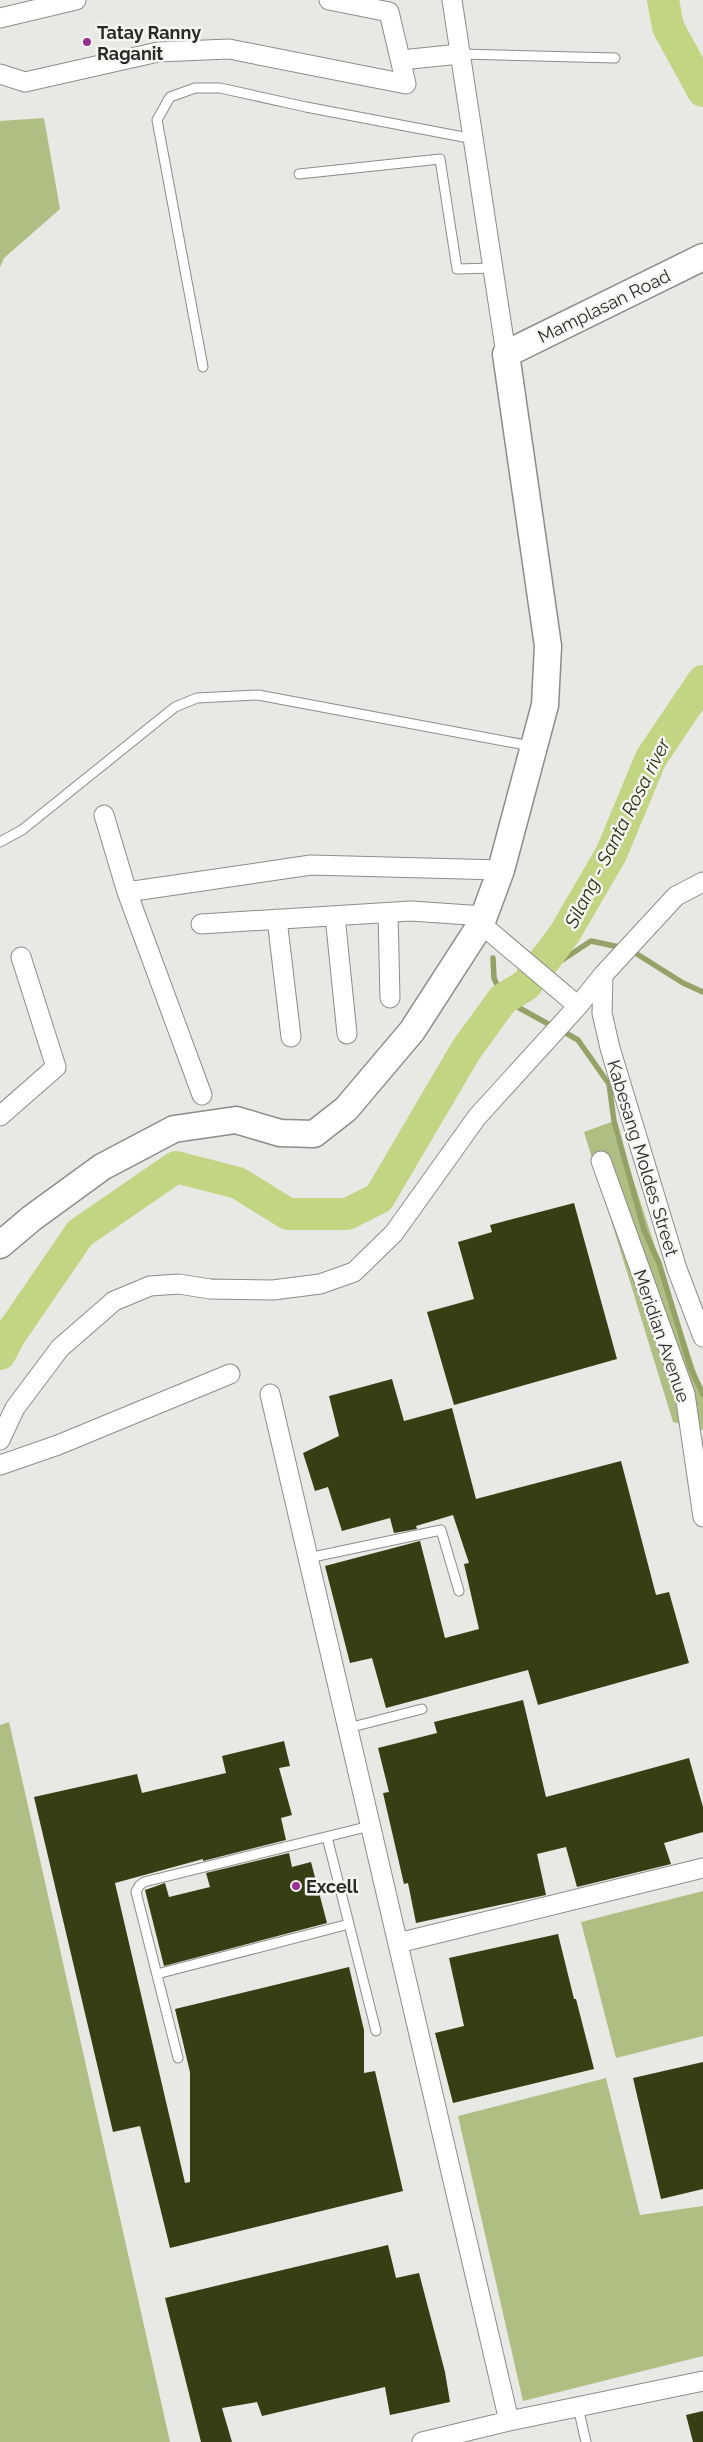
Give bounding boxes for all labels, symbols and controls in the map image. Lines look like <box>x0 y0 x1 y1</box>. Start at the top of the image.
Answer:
place label: Tatay Ranny Raganit <box>97 22 201 64</box>
marker: Tatay Ranny Raganit <box>81 36 93 48</box>
street label: Mamplasan Road <box>534 265 674 347</box>
water label: Silang - Santa Rosa river <box>559 733 675 932</box>
street label: Kabesang Moldes Street <box>603 1057 683 1259</box>
street label: Meridian Avenue <box>629 1267 695 1406</box>
place label: Excell <box>306 1876 359 1897</box>
marker: Excell <box>290 1880 302 1892</box>

